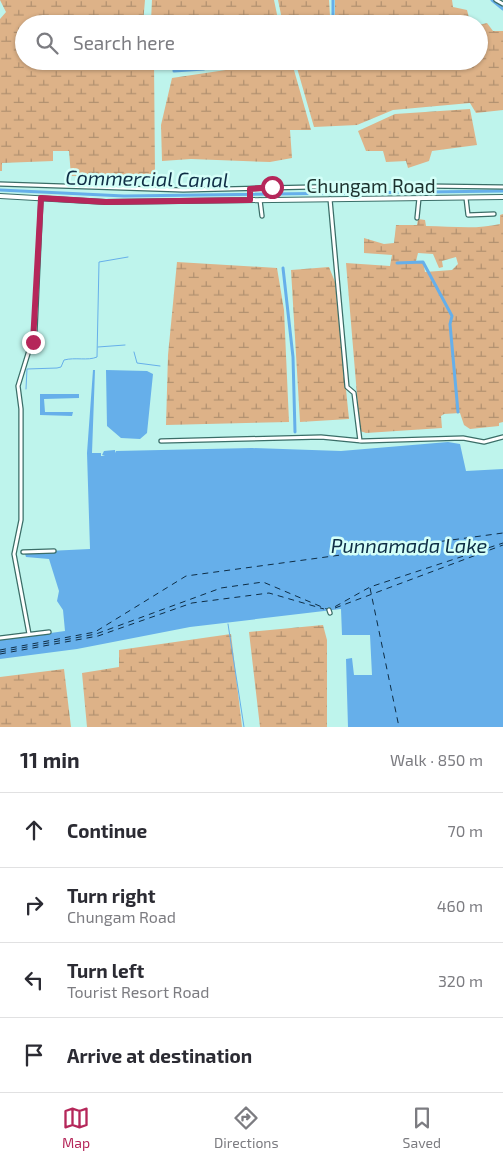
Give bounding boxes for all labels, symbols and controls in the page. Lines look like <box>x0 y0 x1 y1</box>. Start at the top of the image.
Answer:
search box <box>15 15 488 70</box>
icon: search <box>33 29 61 57</box>
text: Search here <box>73 31 175 54</box>
water label: Commercial Canal <box>65 165 229 191</box>
street label: Chungam Road <box>306 174 436 197</box>
route start <box>261 176 284 199</box>
route end <box>22 331 45 354</box>
water label: Punnamada Lake <box>331 533 488 557</box>
text: 11 min <box>20 747 80 772</box>
text: Walk · 850 m <box>390 750 483 769</box>
icon: ahead <box>20 816 48 844</box>
text: Continue <box>67 819 147 842</box>
text: 70 m <box>448 821 483 840</box>
text: Turn right <box>67 884 155 907</box>
icon: right <box>20 891 48 919</box>
text: 460 m <box>437 896 483 915</box>
text: Chungam Road <box>67 907 176 926</box>
text: Turn left <box>67 959 144 982</box>
icon: left <box>20 966 48 994</box>
text: 320 m <box>438 971 483 990</box>
text: Tourist Resort Road <box>67 982 209 1001</box>
icon: arrive <box>20 1041 48 1069</box>
text: Arrive at destination <box>67 1044 252 1067</box>
tab: Map <box>62 1104 90 1151</box>
tab: Directions <box>214 1104 279 1151</box>
tab: Saved <box>403 1104 441 1151</box>

